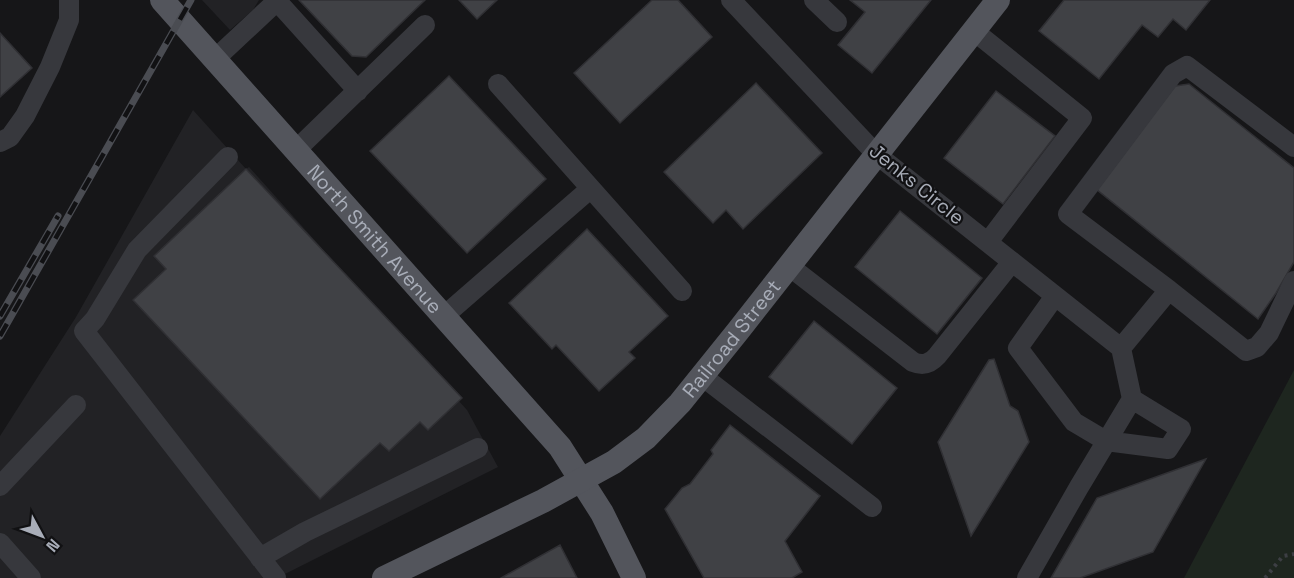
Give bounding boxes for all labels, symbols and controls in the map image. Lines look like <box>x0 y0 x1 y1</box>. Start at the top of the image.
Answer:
street label: Jenks Circle <box>864 138 970 230</box>
street label: North Smith Avenue <box>302 159 448 319</box>
street label: Railroad Street <box>677 274 787 403</box>
north arrow <box>12 506 72 566</box>
text: N <box>41 535 64 556</box>

